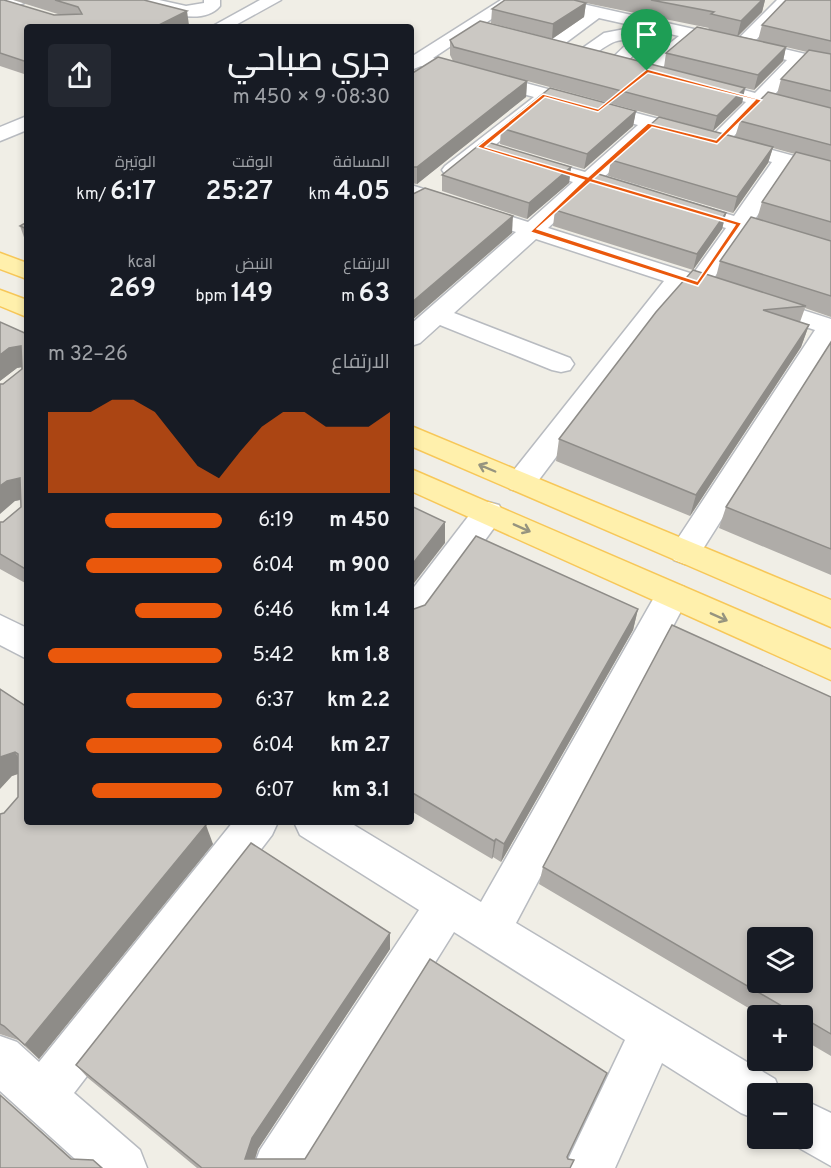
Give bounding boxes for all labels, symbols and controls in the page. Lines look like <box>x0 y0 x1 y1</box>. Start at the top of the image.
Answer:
pin <box>621 9 672 71</box>
icon: arrive <box>630 18 663 51</box>
text: جري صباحي <box>227 41 390 83</box>
button: share <box>48 44 111 107</box>
text: 08:30 · 9 × 450 m <box>233 85 390 111</box>
text: الوتيرة <box>115 153 156 173</box>
text: الوقت <box>232 153 273 173</box>
text: المسافة <box>333 153 390 173</box>
text: 6:17 <box>110 176 156 209</box>
text: 25:27 <box>206 176 273 209</box>
text: 4.05 <box>334 176 390 209</box>
text: /km <box>76 185 110 205</box>
text: km <box>309 185 334 205</box>
text: kcal <box>128 253 156 273</box>
text: النبض <box>235 255 273 275</box>
text: الارتفاع <box>343 255 390 275</box>
text: 269 <box>109 273 156 306</box>
text: 149 <box>231 278 273 311</box>
text: 63 <box>359 278 390 311</box>
text: bpm <box>196 287 231 307</box>
text: m <box>341 287 359 307</box>
text: 26–32 m <box>48 342 128 368</box>
text: الارتفاع <box>331 350 390 376</box>
one-way arrow <box>479 461 497 473</box>
text: 6:19 <box>258 508 294 534</box>
text: 450 m <box>329 508 390 534</box>
one-way arrow <box>513 524 531 535</box>
text: 6:04 <box>252 553 294 579</box>
text: 900 m <box>329 553 390 579</box>
text: 6:46 <box>253 598 294 624</box>
text: 1.4 km <box>330 598 390 624</box>
one-way arrow <box>710 611 728 623</box>
text: 5:42 <box>252 643 294 669</box>
text: 1.8 km <box>331 643 390 669</box>
text: 6:37 <box>255 688 294 714</box>
text: 2.2 km <box>327 688 390 714</box>
text: 6:04 <box>252 733 294 759</box>
text: 2.7 km <box>330 733 390 759</box>
text: 6:07 <box>255 778 294 804</box>
text: 3.1 km <box>332 778 390 804</box>
map controls <box>747 927 813 1149</box>
button: layers <box>747 927 813 993</box>
button: + <box>747 1005 813 1071</box>
button: − <box>747 1083 813 1149</box>

